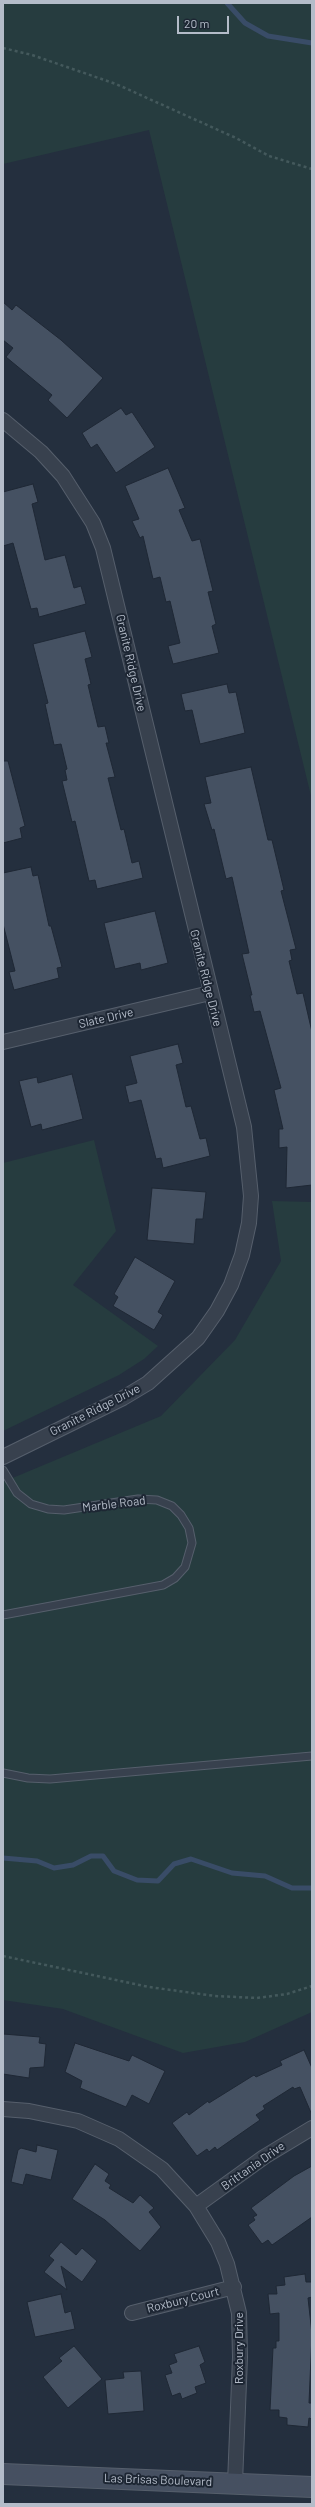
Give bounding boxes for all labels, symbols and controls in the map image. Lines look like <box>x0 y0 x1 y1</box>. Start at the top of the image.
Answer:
scale bar <box>179 8 231 34</box>
text: 20 m <box>184 16 210 30</box>
street label: Granite Ridge Drive <box>113 613 149 713</box>
street label: Granite Ridge Drive <box>187 928 225 1028</box>
street label: Slate Drive <box>77 1005 135 1031</box>
street label: Granite Ridge Drive <box>48 1381 142 1439</box>
street label: Marble Road <box>82 1493 146 1515</box>
street label: Brittania Drive <box>218 2139 288 2193</box>
street label: Roxbury Court <box>145 2284 221 2316</box>
street label: Roxbury Drive <box>232 2312 246 2384</box>
street label: Las Brisas Boulevard <box>104 2471 212 2489</box>

